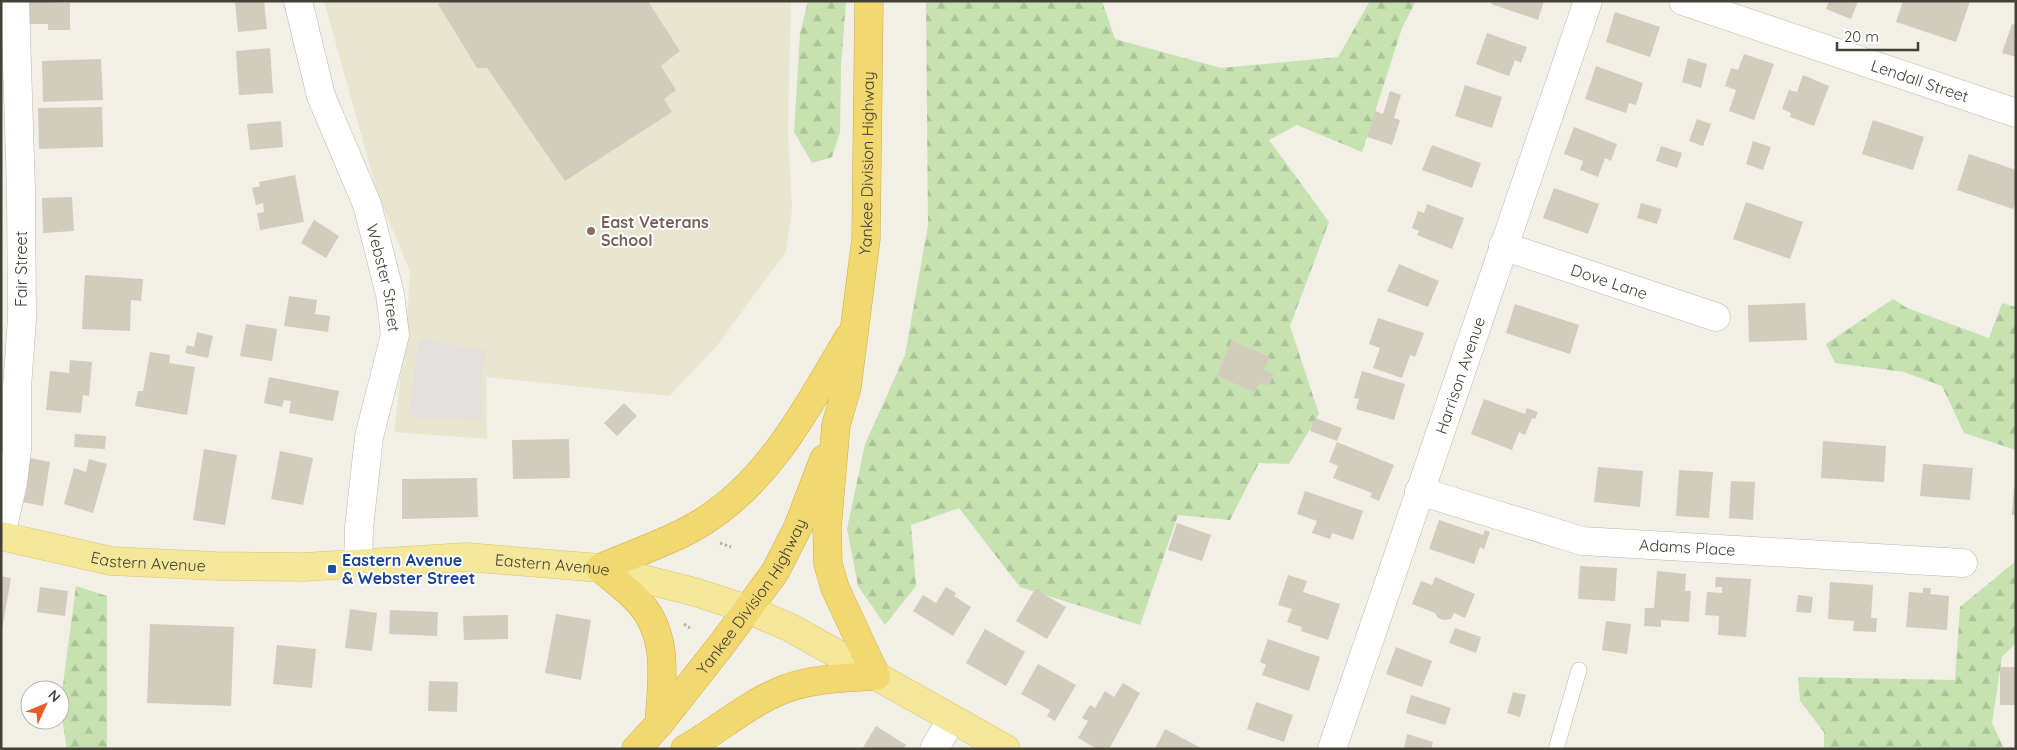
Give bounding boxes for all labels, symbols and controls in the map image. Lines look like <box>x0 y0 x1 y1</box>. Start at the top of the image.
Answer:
scale bar <box>1837 20 1918 52</box>
text: 20 m <box>1844 27 1879 46</box>
street label: Lendall Street <box>1869 55 1971 106</box>
street label: Yankee Division Highway <box>854 71 878 257</box>
place label: East Veterans School <box>601 212 709 250</box>
street label: Webster Street <box>362 222 405 333</box>
marker: East Veterans School <box>585 225 597 237</box>
street label: Fair Street <box>11 231 31 307</box>
street label: Dove Lane <box>1568 259 1650 303</box>
street label: Harrison Avenue <box>1431 314 1489 437</box>
street label: Yankee Division Highway <box>692 516 810 678</box>
street label: Adams Place <box>1639 534 1736 560</box>
street label: Eastern Avenue <box>89 547 206 575</box>
street label: Eastern Avenue <box>494 549 612 580</box>
place label: Eastern Avenue & Webster Street <box>342 550 475 588</box>
marker: Eastern Avenue & Webster Street <box>326 563 338 575</box>
north arrow <box>20 680 70 730</box>
text: N <box>44 686 64 706</box>

